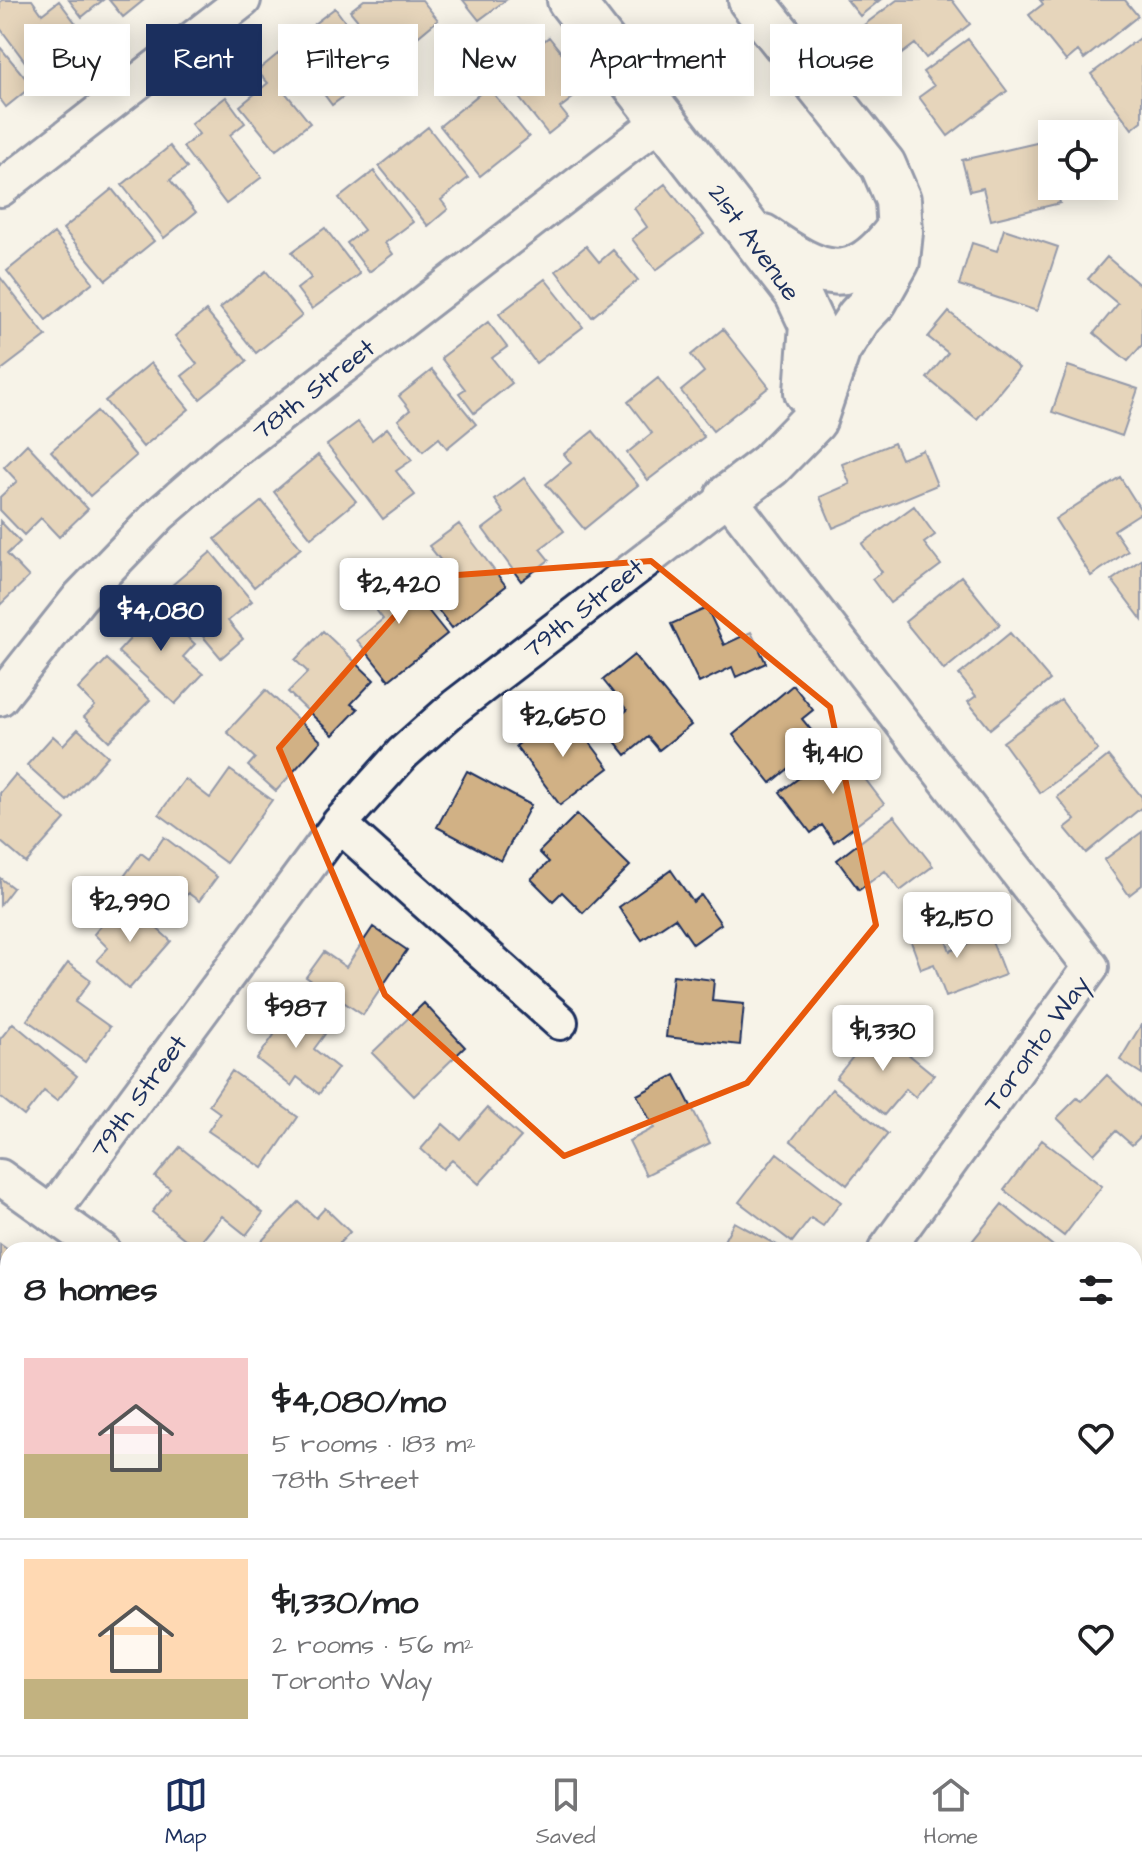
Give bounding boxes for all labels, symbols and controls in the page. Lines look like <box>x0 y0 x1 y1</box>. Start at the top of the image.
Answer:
chip: Buy <box>24 24 130 96</box>
chip: Rent <box>146 24 262 96</box>
chip: Filters <box>278 24 418 96</box>
chip: New <box>434 24 545 96</box>
chip: Apartment <box>561 24 754 96</box>
chip: House <box>770 24 902 96</box>
map controls <box>1038 120 1118 200</box>
button: locate <box>1038 120 1118 200</box>
street label: 21st Avenue <box>699 177 809 308</box>
street label: 78th Street <box>245 330 383 449</box>
street label: 79th Street <box>515 550 652 668</box>
pin: $2,420 <box>334 558 464 626</box>
text: $2,420 <box>358 566 440 602</box>
pin: $4,080 <box>96 585 226 653</box>
text: $4,080 <box>118 593 204 629</box>
pin: $2,650 <box>498 691 628 759</box>
text: $2,650 <box>520 699 606 735</box>
pin: $1,410 <box>768 728 898 796</box>
text: $1,410 <box>803 736 863 772</box>
pin: $2,990 <box>65 876 195 944</box>
text: $2,990 <box>90 884 170 920</box>
pin: $2,150 <box>892 892 1022 960</box>
text: $2,150 <box>921 900 993 936</box>
street label: Toronto Way <box>975 968 1100 1120</box>
pin: $987 <box>249 982 343 1050</box>
text: $987 <box>265 990 327 1026</box>
pin: $1,330 <box>818 1005 948 1073</box>
text: $1,330 <box>850 1013 916 1049</box>
street label: 79th Street <box>82 1027 196 1166</box>
text: 8 homes <box>24 1266 158 1314</box>
icon: filters <box>1074 1268 1118 1312</box>
text: $4,080/mo <box>272 1378 446 1426</box>
icon: home <box>88 1390 184 1486</box>
icon: heart <box>1074 1416 1118 1460</box>
text: 5 rooms · 183 m² <box>272 1426 476 1462</box>
text: 78th Street <box>272 1462 419 1498</box>
text: $1,330/mo <box>272 1579 418 1627</box>
icon: home <box>88 1591 184 1687</box>
icon: heart <box>1074 1617 1118 1661</box>
text: 2 rooms · 56 m² <box>272 1627 474 1663</box>
text: Toronto Way <box>272 1663 432 1699</box>
tab: Map <box>164 1773 208 1852</box>
tab: Saved <box>536 1773 596 1852</box>
tab: Home <box>923 1773 978 1852</box>

